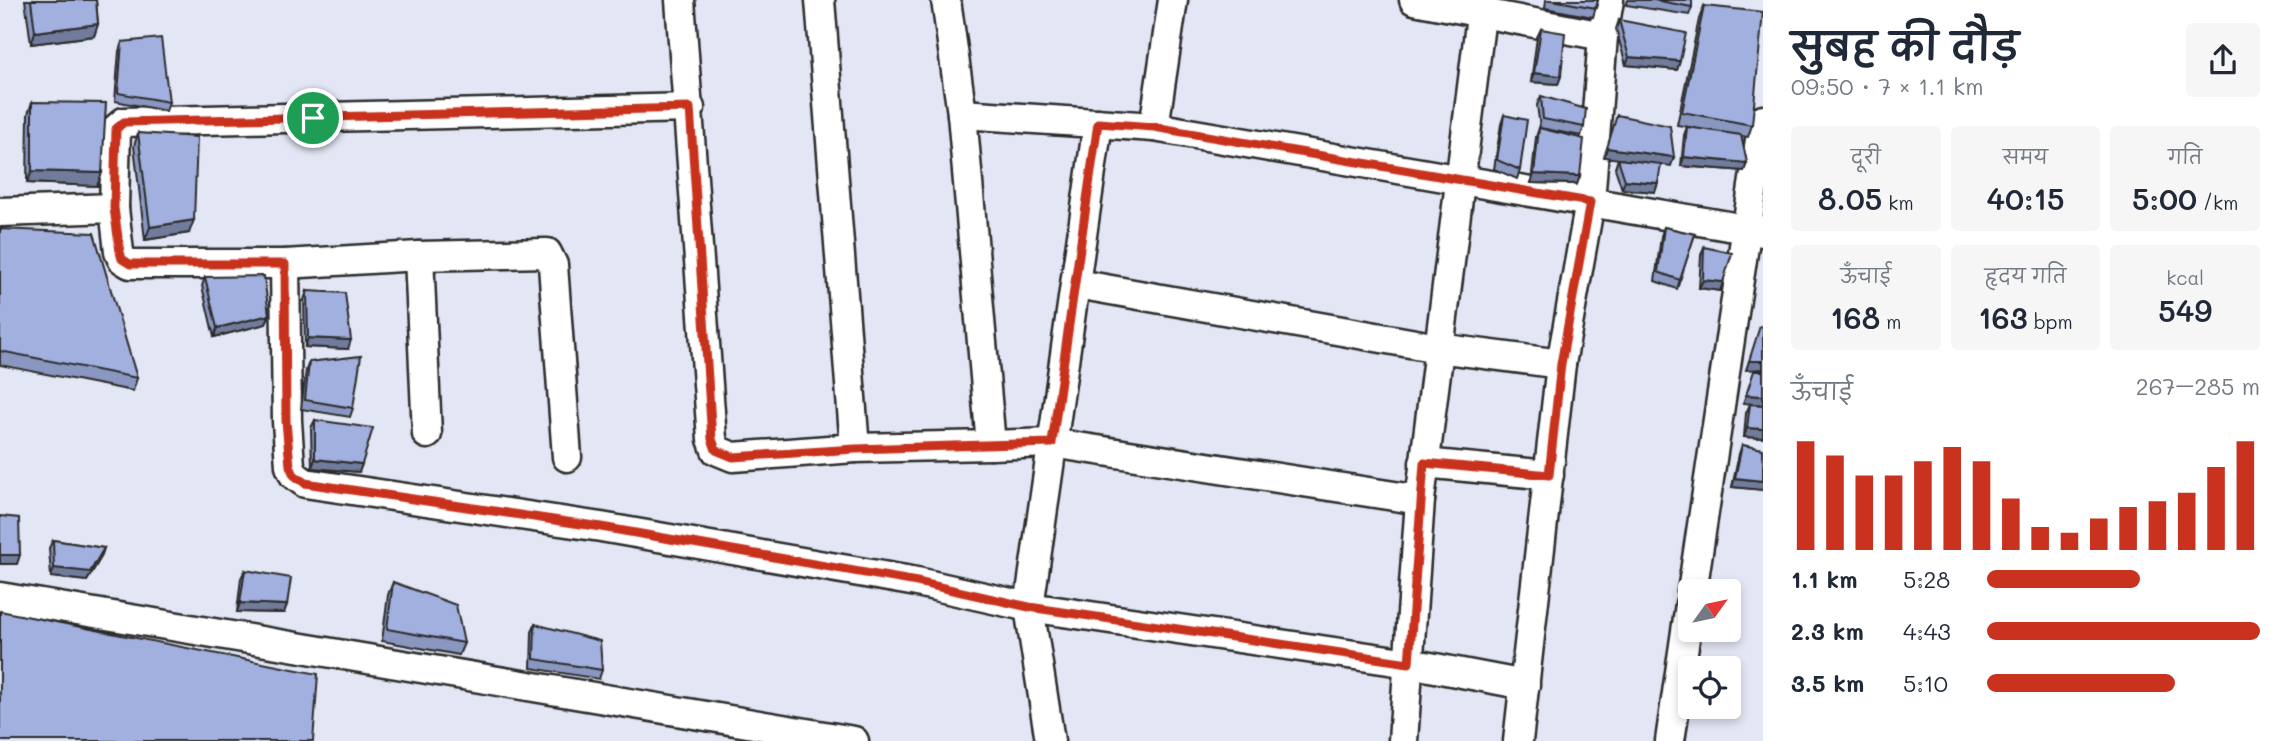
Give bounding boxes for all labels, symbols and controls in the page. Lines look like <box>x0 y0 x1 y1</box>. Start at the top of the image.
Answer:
text: सुबह की दौड़ <box>1791 20 2019 70</box>
button: share <box>2186 23 2260 97</box>
text: 09:50 · 7 × 1.1 km <box>1791 71 1983 101</box>
pin <box>283 88 343 148</box>
icon: arrive <box>294 99 332 137</box>
text: दूरी <box>1851 144 1881 169</box>
text: समय <box>2003 144 2048 169</box>
text: गति <box>2168 144 2202 169</box>
text: 8.05 <box>1818 178 1882 218</box>
text: 40:15 <box>1987 178 2064 218</box>
text: 5:00 <box>2132 178 2197 218</box>
text: km <box>1882 190 1914 215</box>
text: /km <box>2197 190 2238 215</box>
text: ऊँचाई <box>1840 263 1891 288</box>
text: हृदय गति <box>1985 263 2066 288</box>
text: kcal <box>2166 265 2204 290</box>
text: 549 <box>2158 290 2212 330</box>
text: 168 <box>1830 297 1880 337</box>
text: 163 <box>1978 297 2028 337</box>
text: m <box>1880 309 1901 334</box>
text: bpm <box>2028 309 2073 334</box>
text: 267–285 m <box>2136 371 2260 401</box>
text: ऊँचाई <box>1791 376 1853 406</box>
text: 1.1 km <box>1791 564 1857 594</box>
text: 5:28 <box>1903 564 1950 594</box>
north arrow <box>1678 579 1741 642</box>
map controls <box>1678 579 1741 719</box>
text: 2.3 km <box>1791 616 1864 646</box>
text: 4:43 <box>1903 616 1951 646</box>
button: locate <box>1678 656 1741 719</box>
text: 3.5 km <box>1791 668 1864 698</box>
text: 5:10 <box>1903 668 1948 698</box>

